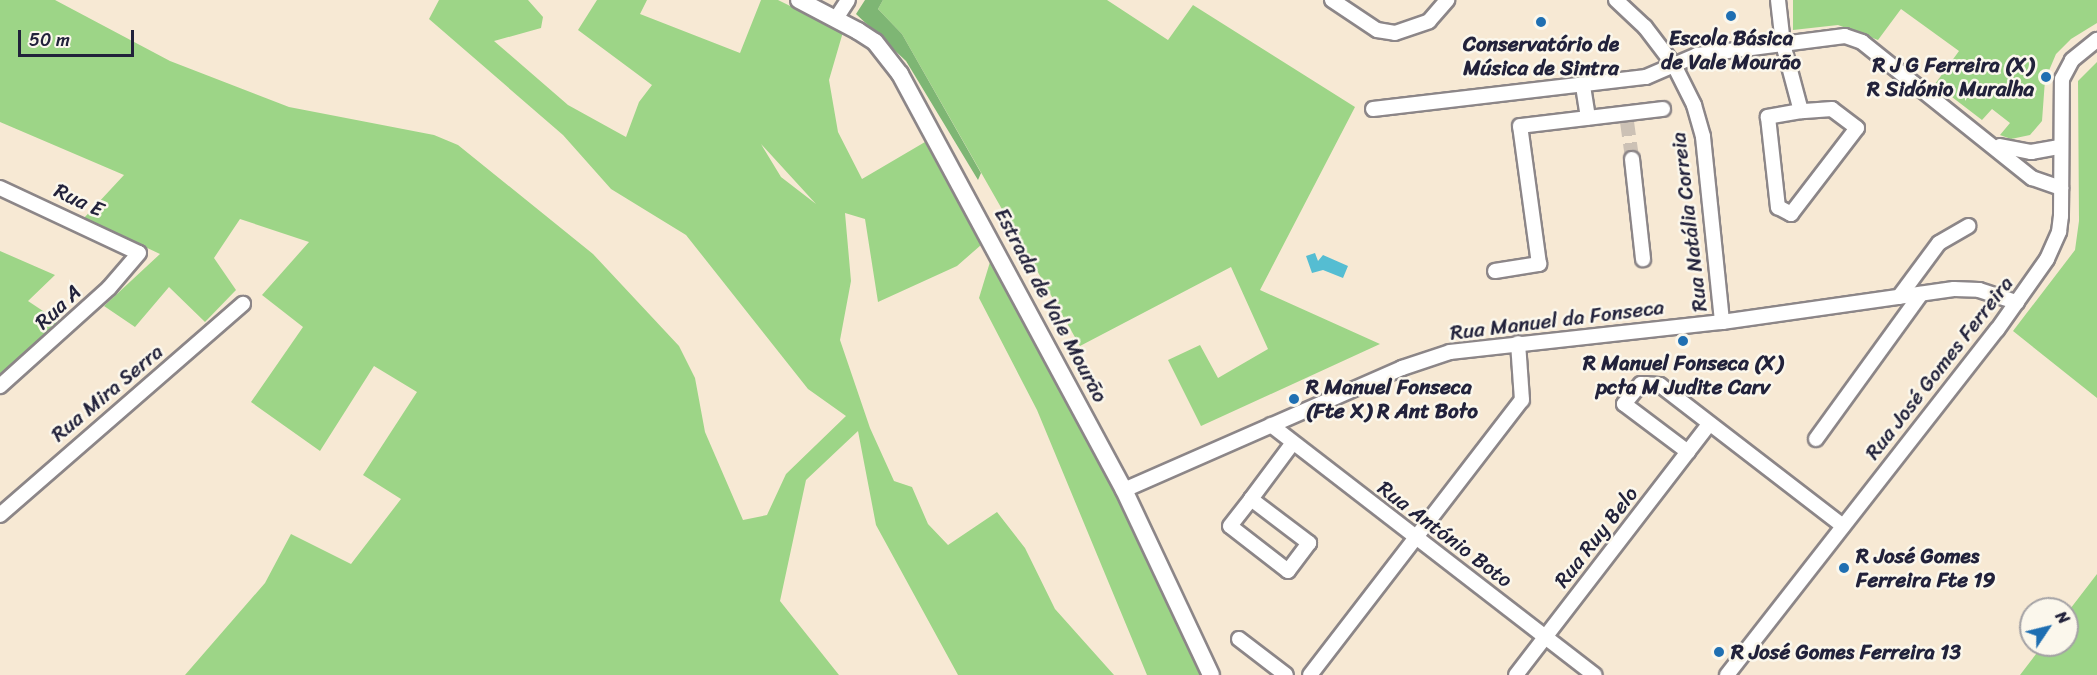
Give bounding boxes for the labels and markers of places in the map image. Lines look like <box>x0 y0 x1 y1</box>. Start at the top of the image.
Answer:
marker: Escola Básica de Vale Mourão <box>1724 9 1738 23</box>
marker: Conservatório de Música de Sintra <box>1534 15 1548 29</box>
place label: Escola Básica de Vale Mourão <box>1661 25 1801 75</box>
place label: Conservatório de Música de Sintra <box>1463 31 1619 81</box>
place label: R J G Ferreira (X) R Sidónio Muralha <box>1867 52 2034 102</box>
marker: R J G Ferreira (X) R Sidónio Muralha <box>2039 70 2053 84</box>
marker: R Manuel Fonseca (X) pcta M Judite Carv <box>1676 334 1690 348</box>
place label: R Manuel Fonseca (X) pcta M Judite Carv <box>1583 350 1783 400</box>
place label: R Manuel Fonseca (Fte X) R Ant Boto <box>1306 374 1479 424</box>
marker: R Manuel Fonseca (Fte X) R Ant Boto <box>1287 392 1301 406</box>
place label: R José Gomes Ferreira Fte 19 <box>1856 543 1995 593</box>
marker: R José Gomes Ferreira Fte 19 <box>1837 561 1851 575</box>
place label: R José Gomes Ferreira 13 <box>1731 639 1963 665</box>
marker: R José Gomes Ferreira 13 <box>1712 645 1726 659</box>

